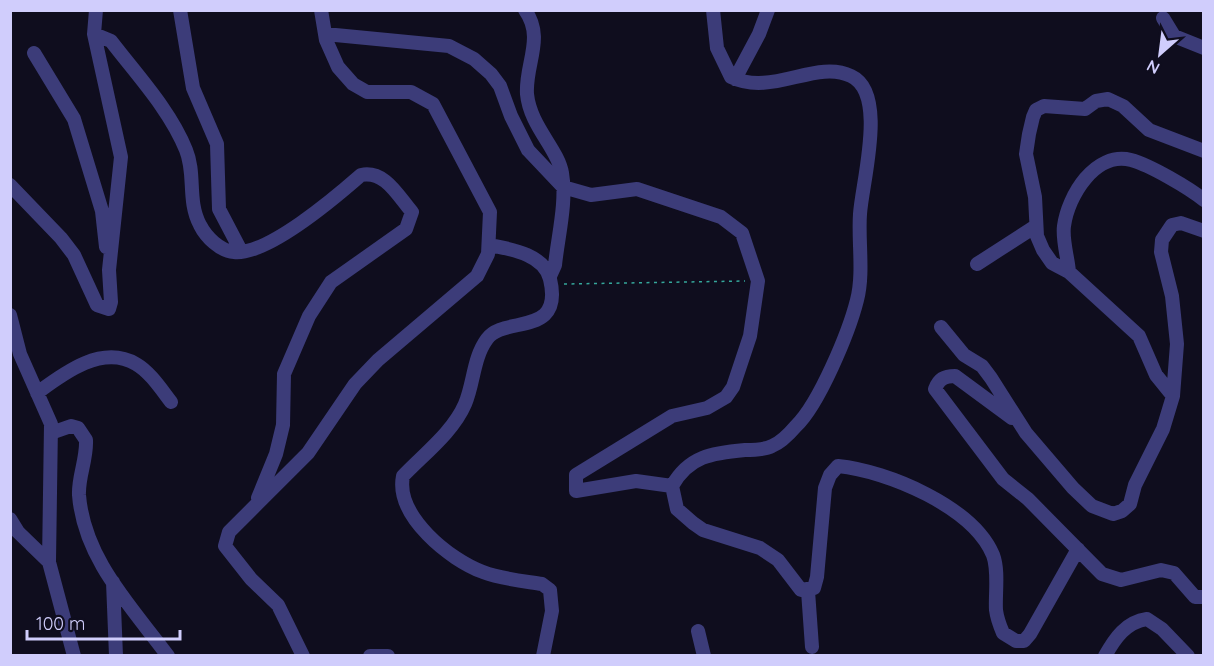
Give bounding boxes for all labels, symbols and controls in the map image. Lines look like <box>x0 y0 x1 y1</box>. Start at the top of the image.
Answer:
north arrow <box>1130 24 1190 84</box>
text: N <box>1143 56 1163 79</box>
scale bar <box>27 603 180 641</box>
text: 100 m <box>36 612 85 635</box>

